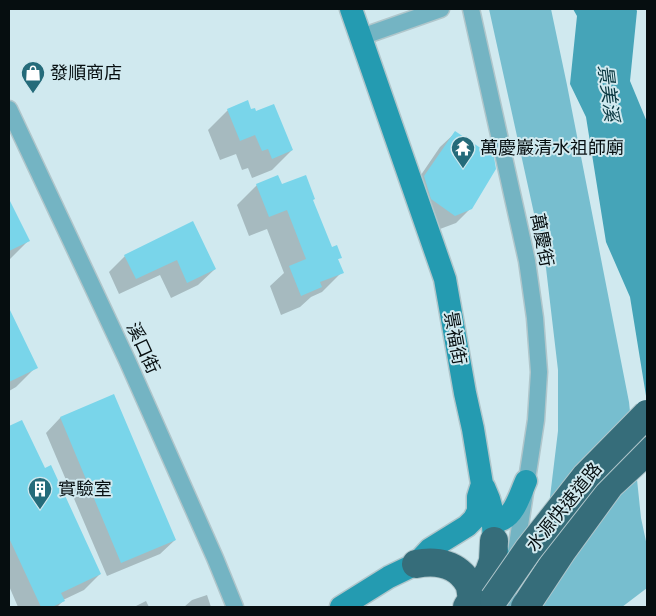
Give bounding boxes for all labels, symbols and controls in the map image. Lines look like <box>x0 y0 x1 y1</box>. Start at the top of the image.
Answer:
shop icon: 發順商店 <box>20 60 46 94</box>
place label: 發順商店 <box>50 60 122 86</box>
water label: 景美溪 <box>592 63 626 126</box>
temple icon: 萬慶巖清水祖師廟 <box>450 135 476 169</box>
place label: 萬慶巖清水祖師廟 <box>480 135 624 161</box>
street label: 萬慶街 <box>524 211 560 269</box>
street label: 景福街 <box>438 309 472 367</box>
street label: 溪口街 <box>120 318 166 378</box>
street label: 水源快速道路 <box>520 457 608 557</box>
building icon: 實驗室 <box>27 476 53 510</box>
place label: 實驗室 <box>58 476 112 502</box>

